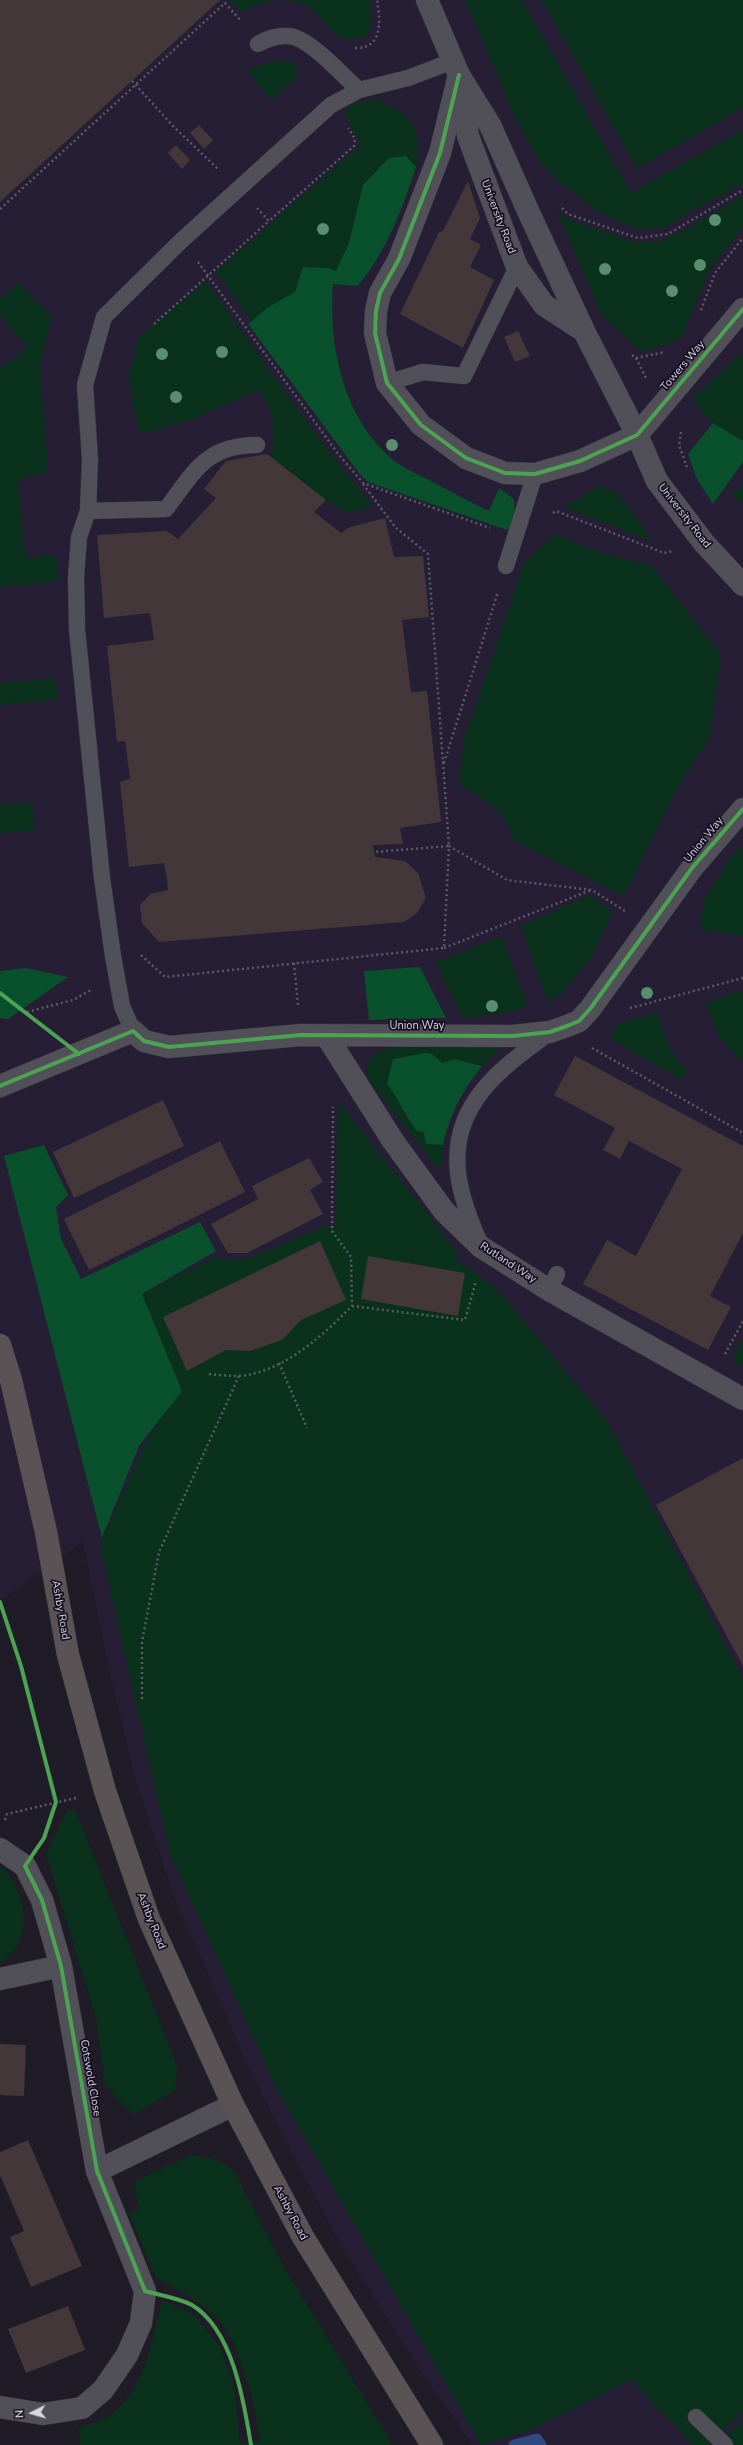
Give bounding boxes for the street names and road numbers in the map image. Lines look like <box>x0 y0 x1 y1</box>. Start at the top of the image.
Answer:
street label: University Road <box>478 178 518 256</box>
street label: Towers Way <box>658 338 708 394</box>
street label: University Road <box>655 481 713 551</box>
street label: Union Way <box>682 815 726 865</box>
street label: Union Way <box>390 1019 444 1033</box>
street label: Rutland Way <box>477 1240 539 1286</box>
street label: Ashby Road <box>48 1579 72 1641</box>
street label: Ashby Road <box>134 1891 168 1951</box>
street label: Cotswold Close <box>77 2039 103 2117</box>
street label: Ashby Road <box>270 2183 310 2243</box>

